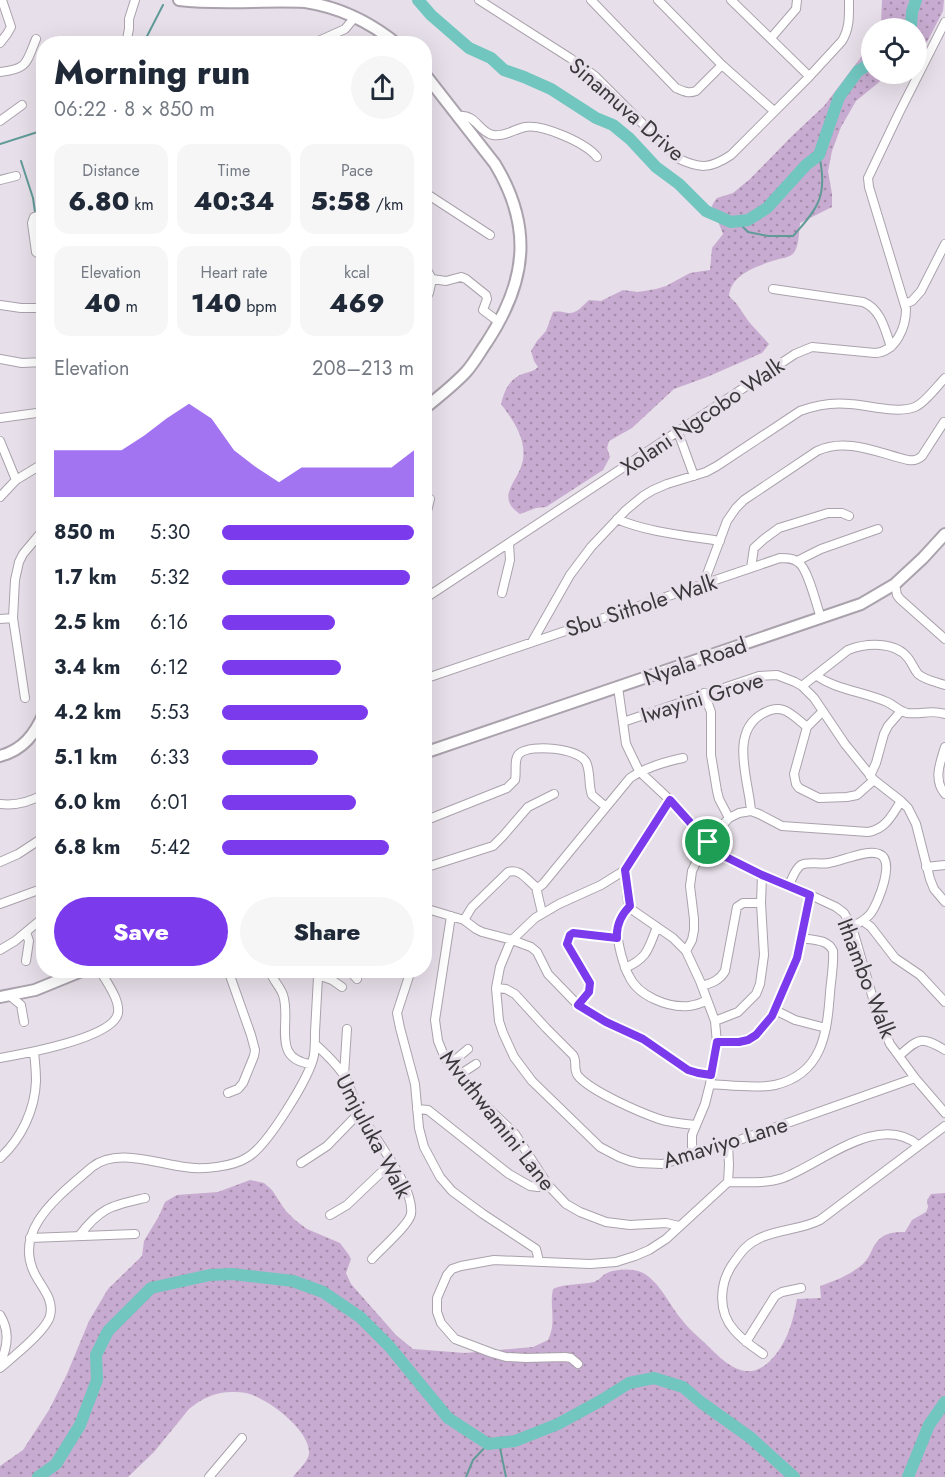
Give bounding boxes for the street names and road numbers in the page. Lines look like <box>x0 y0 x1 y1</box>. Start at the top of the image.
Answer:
street label: Sinamuva Drive <box>562 50 692 168</box>
street label: Xolani Ngcobo Walk <box>614 349 790 483</box>
street label: Sbu Sithole Walk <box>561 565 721 645</box>
street label: Nyala Road <box>639 628 751 694</box>
street label: Iwayini Grove <box>637 663 767 731</box>
street label: Ithambo Walk <box>829 913 905 1043</box>
street label: Mvuthwamini Lane <box>433 1043 563 1197</box>
street label: Umjuluka Walk <box>328 1068 420 1204</box>
street label: Amaviyo Lane <box>659 1108 791 1176</box>

